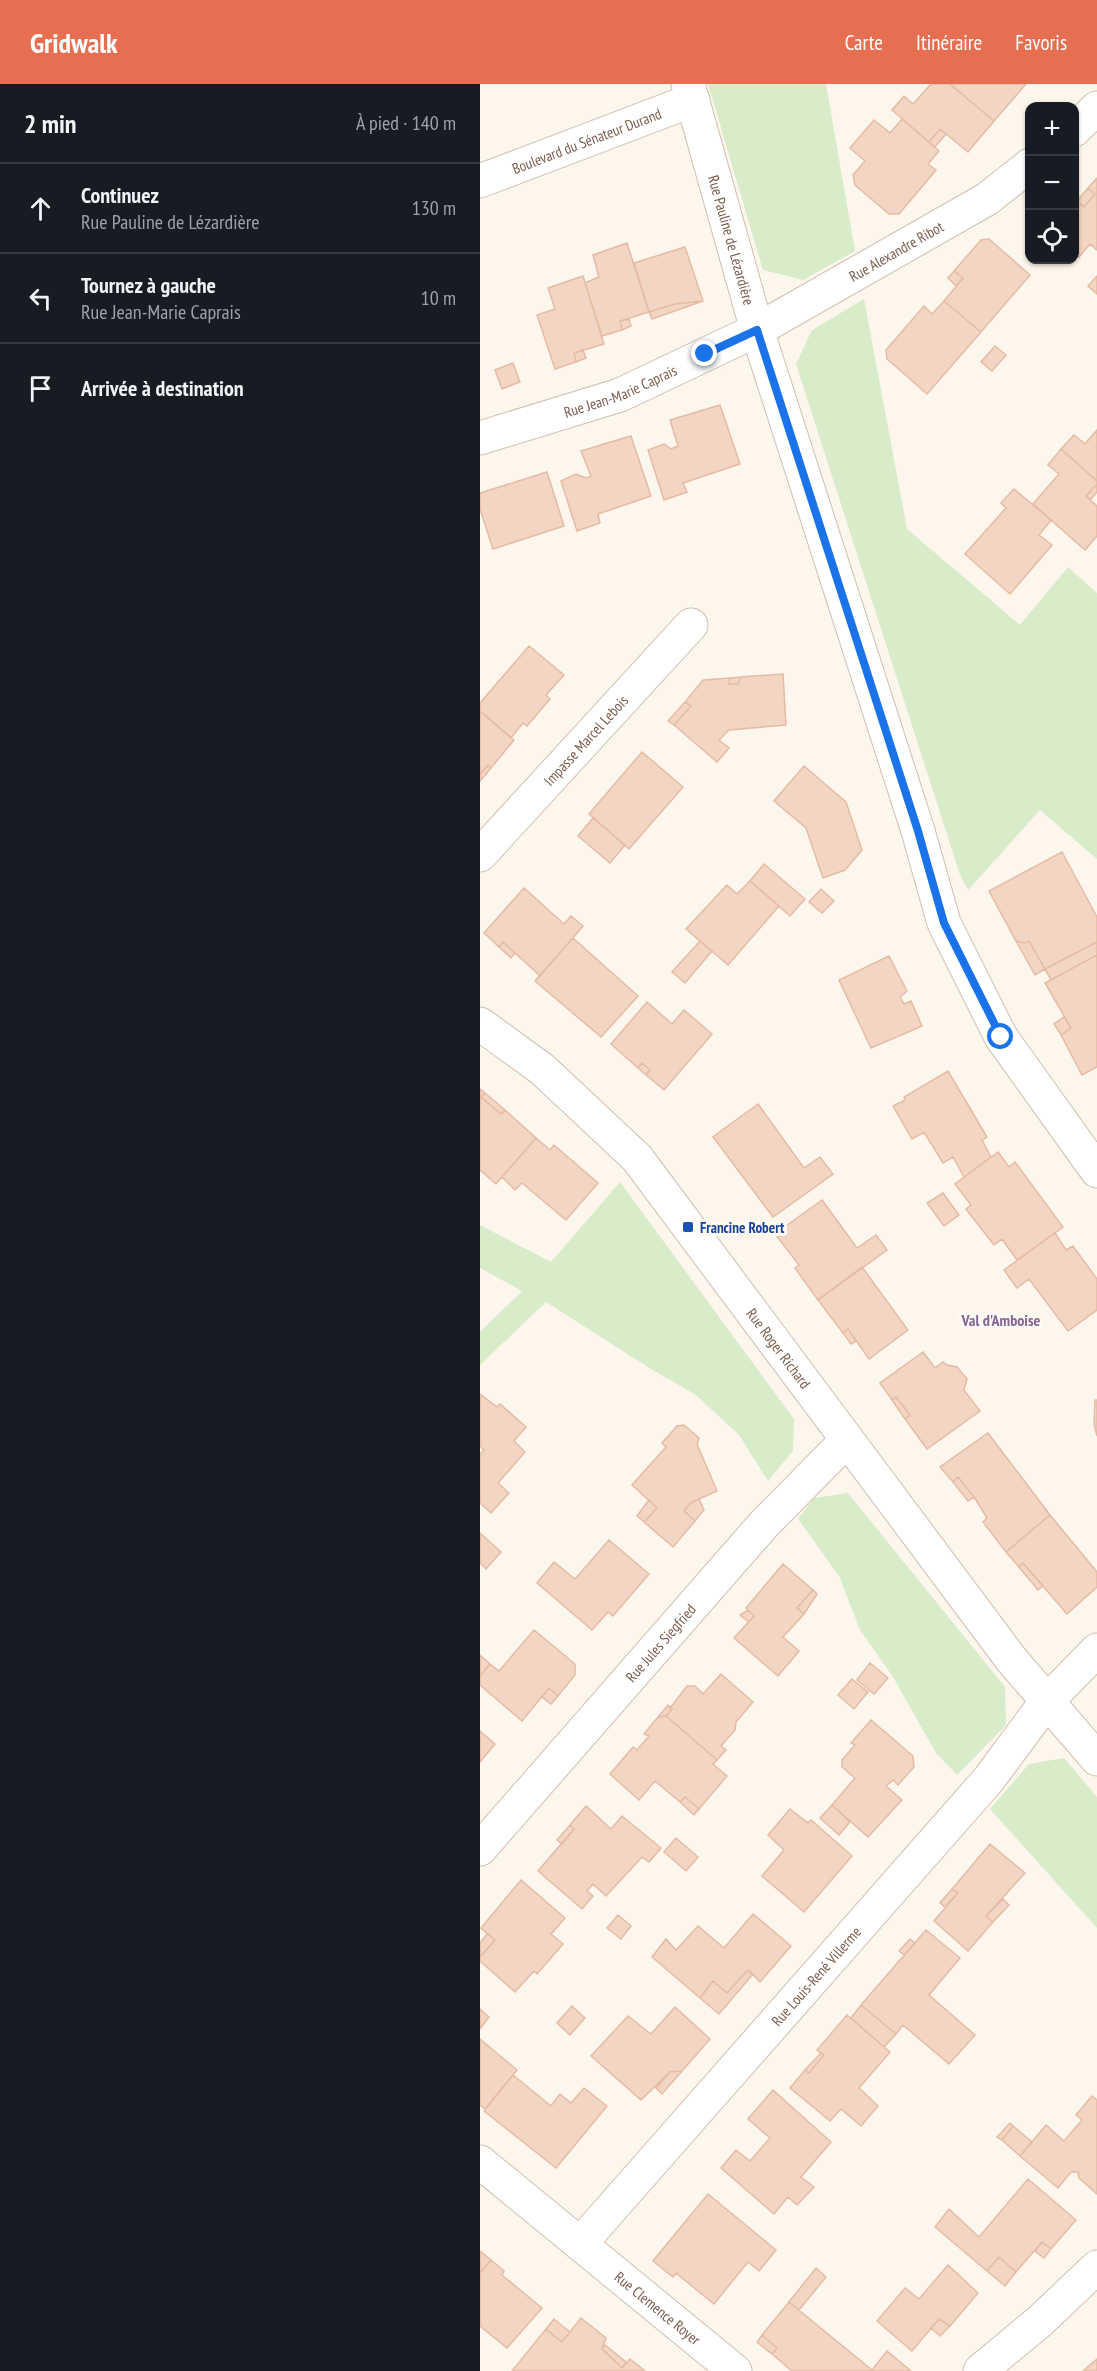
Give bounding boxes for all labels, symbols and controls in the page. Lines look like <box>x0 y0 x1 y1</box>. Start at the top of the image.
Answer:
text: Gridwalk <box>30 24 118 61</box>
text: Carte <box>845 29 883 56</box>
text: Itinéraire <box>916 29 982 56</box>
text: Favoris <box>1015 29 1067 56</box>
map controls <box>1025 102 1079 264</box>
button: + <box>1025 102 1079 156</box>
street label: Boulevard du Sénateur Durand <box>509 103 664 177</box>
text: 2 min <box>24 107 77 140</box>
text: À pied · 140 m <box>356 110 456 136</box>
button: − <box>1025 156 1079 210</box>
street label: Rue Pauline de Lézardière <box>704 173 759 307</box>
text: Continuez <box>81 181 159 209</box>
icon: ahead <box>24 192 57 225</box>
text: 130 m <box>412 195 456 221</box>
text: Rue Pauline de Lézardière <box>81 209 260 235</box>
button: locate <box>1025 210 1079 264</box>
street label: Rue Alexandre Ribot <box>845 216 947 285</box>
text: Tournez à gauche <box>81 271 216 299</box>
icon: left <box>24 282 57 315</box>
text: 10 m <box>421 285 456 311</box>
text: Rue Jean-Marie Caprais <box>81 299 241 325</box>
route end <box>691 340 717 366</box>
street label: Rue Jean-Marie Caprais <box>561 360 680 421</box>
icon: arrive <box>24 372 57 405</box>
text: Arrivée à destination <box>81 374 244 402</box>
street label: Impasse Marcel Lebois <box>539 691 632 789</box>
route start <box>987 1023 1013 1049</box>
place label: Francine Robert <box>700 1218 785 1237</box>
marker: Francine Robert <box>681 1220 695 1234</box>
street label: Rue Roger Richard <box>743 1304 815 1392</box>
district label: Val d'Amboise <box>961 1310 1041 1330</box>
street label: Rue Jules Siegfried <box>621 1600 700 1686</box>
street label: Rue Louis-René Villerme <box>767 1922 865 2030</box>
street label: Rue Clemence Royer <box>611 2267 705 2349</box>

